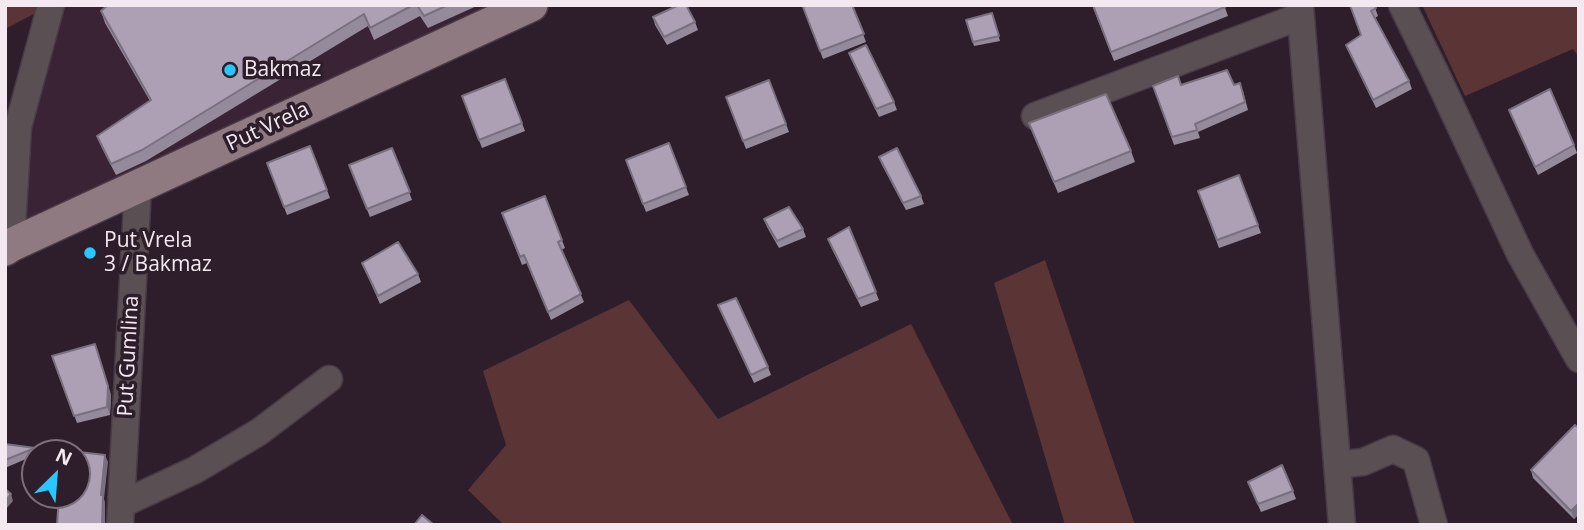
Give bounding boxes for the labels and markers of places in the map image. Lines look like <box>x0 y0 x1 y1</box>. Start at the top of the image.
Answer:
place label: Bakmaz <box>244 57 321 83</box>
marker: Bakmaz <box>222 62 238 78</box>
place label: Put Vrela 3 / Bakmaz <box>104 228 212 278</box>
marker: Put Vrela 3 / Bakmaz <box>82 245 98 261</box>

